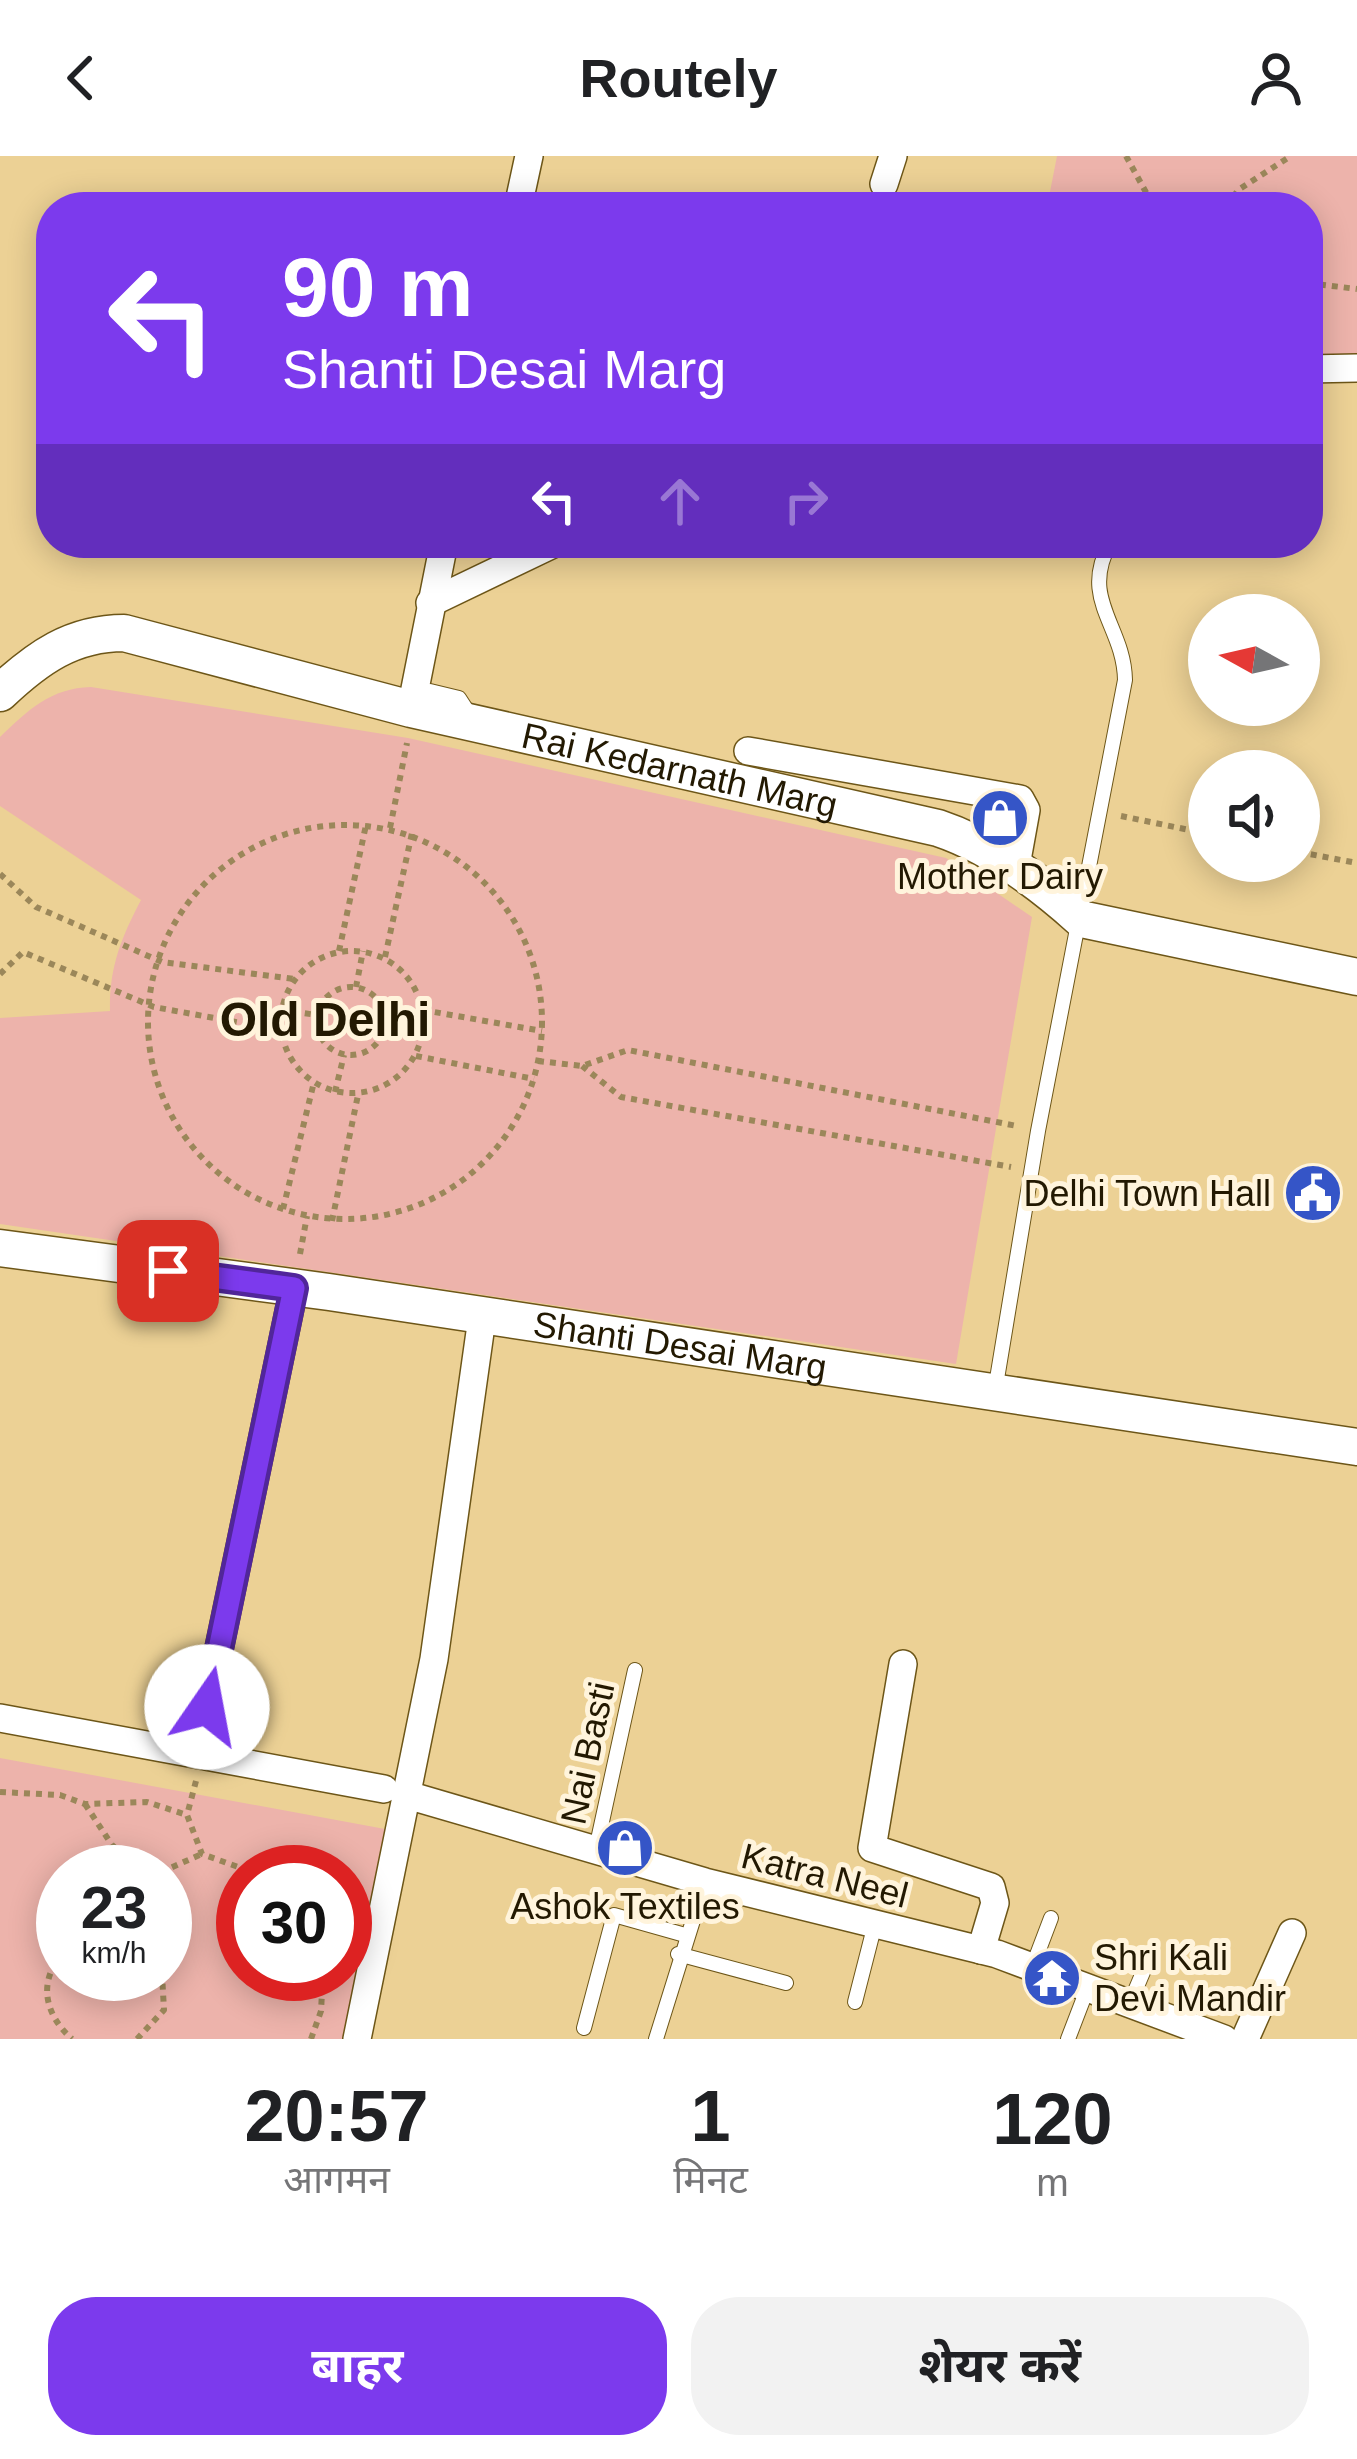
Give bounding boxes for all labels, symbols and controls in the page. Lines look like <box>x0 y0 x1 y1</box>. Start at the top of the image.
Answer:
icon: back <box>48 45 114 111</box>
icon: person <box>1243 45 1309 111</box>
text: Routely <box>579 48 778 108</box>
icon: left <box>84 240 240 396</box>
text: 90 m <box>282 240 473 334</box>
text: Shanti Desai Marg <box>282 339 726 399</box>
icon: left <box>521 468 587 534</box>
icon: ahead <box>647 468 713 534</box>
icon: right <box>773 468 839 534</box>
north arrow <box>1188 594 1320 726</box>
map controls <box>1188 594 1320 882</box>
street label: Rai Kedarnath Marg <box>518 715 841 826</box>
button: sound <box>1188 750 1320 882</box>
shop icon: Mother Dairy <box>969 787 1031 849</box>
place label: Mother Dairy <box>897 856 1103 897</box>
district label: Old Delhi <box>220 993 430 1046</box>
public building icon: Delhi Town Hall <box>1282 1162 1344 1224</box>
place label: Delhi Town Hall <box>1024 1173 1271 1214</box>
pin <box>117 1220 219 1322</box>
icon: arrive <box>135 1238 201 1304</box>
street label: Shanti Desai Marg <box>530 1303 830 1388</box>
position arrow <box>144 1644 270 1770</box>
street label: Nai Basti <box>552 1678 623 1828</box>
shop icon: Ashok Textiles <box>594 1817 656 1879</box>
street label: Katra Neel <box>737 1835 912 1916</box>
speed limit sign: 30 <box>216 1845 372 2001</box>
text: 23 <box>81 1874 147 1941</box>
place label: Ashok Textiles <box>510 1886 740 1927</box>
text: km/h <box>81 1936 147 1969</box>
place label: Shri Kali Devi Mandir <box>1094 1937 1286 2019</box>
temple icon: Shri Kali Devi Mandir <box>1021 1947 1083 2009</box>
text: 20:57 <box>244 2076 429 2156</box>
text: 1 <box>690 2076 731 2156</box>
text: 120 <box>992 2079 1112 2159</box>
text: आगमन <box>283 2158 390 2201</box>
text: मिनट <box>673 2158 748 2201</box>
text: m <box>1036 2161 1069 2204</box>
button: बाहर <box>48 2297 667 2435</box>
button: शेयर करें <box>691 2297 1309 2435</box>

